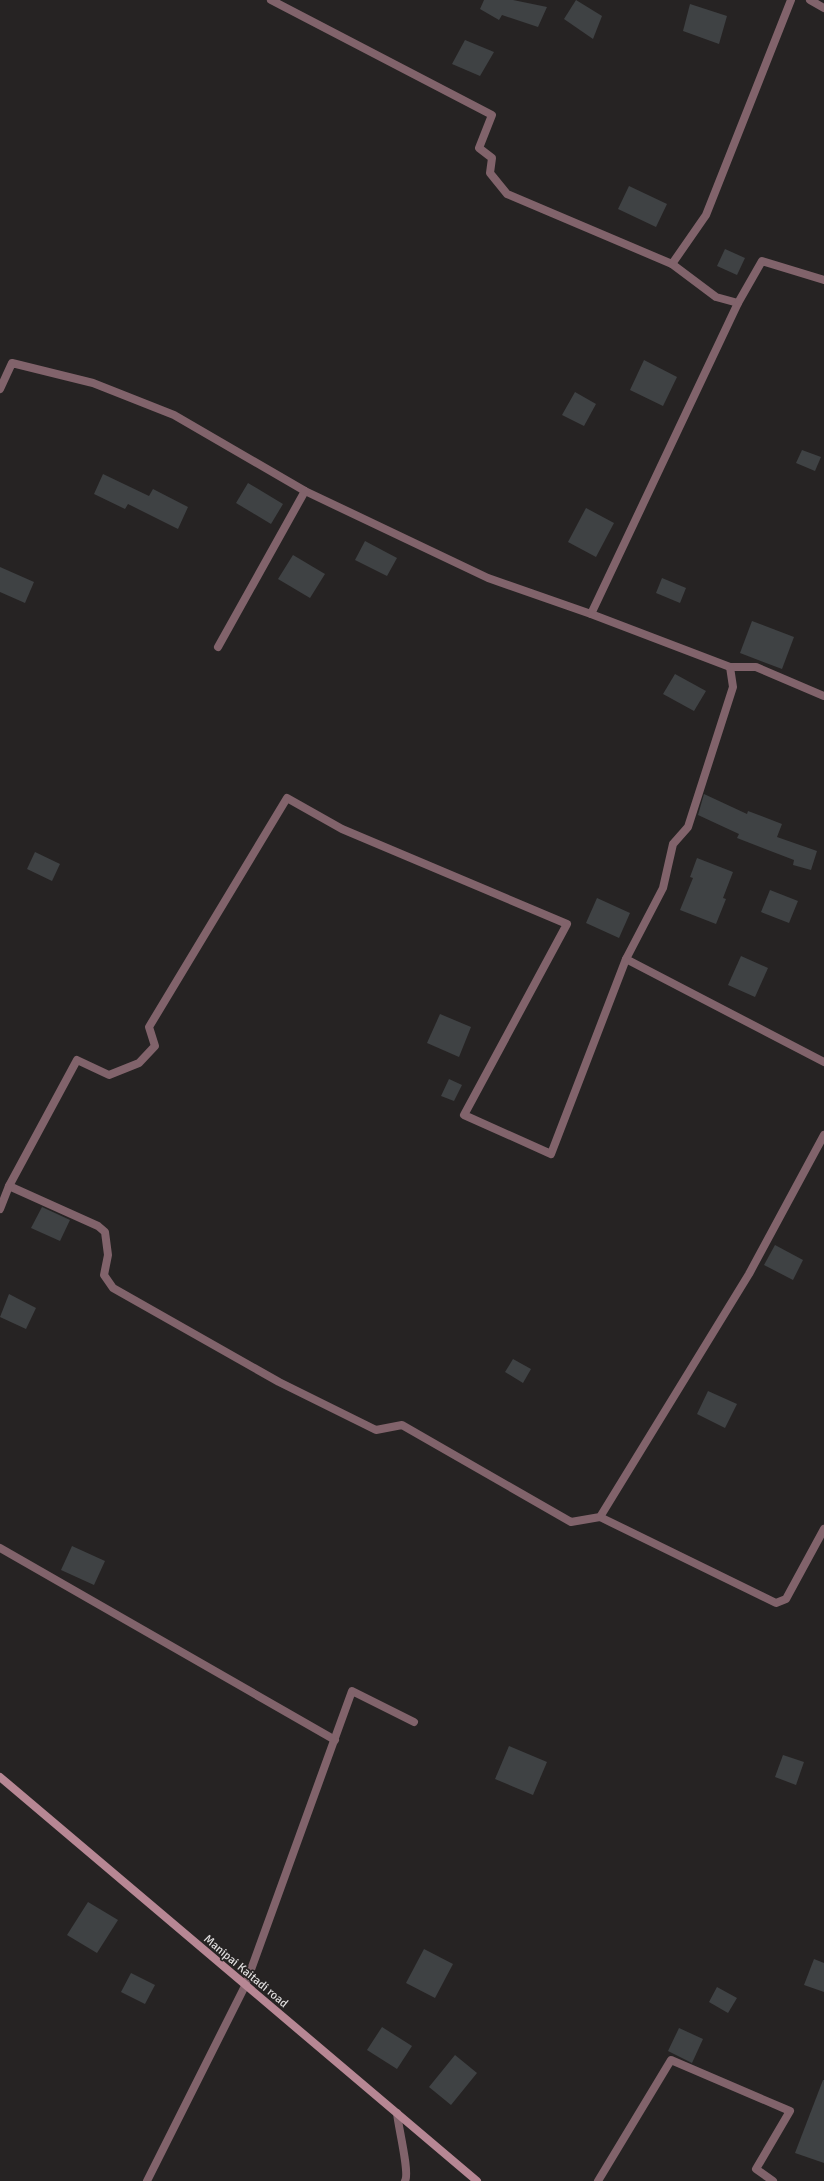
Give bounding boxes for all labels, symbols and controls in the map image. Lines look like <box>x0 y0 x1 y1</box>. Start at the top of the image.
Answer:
street label: Manipai Kaitadi road <box>200 1932 291 2011</box>

